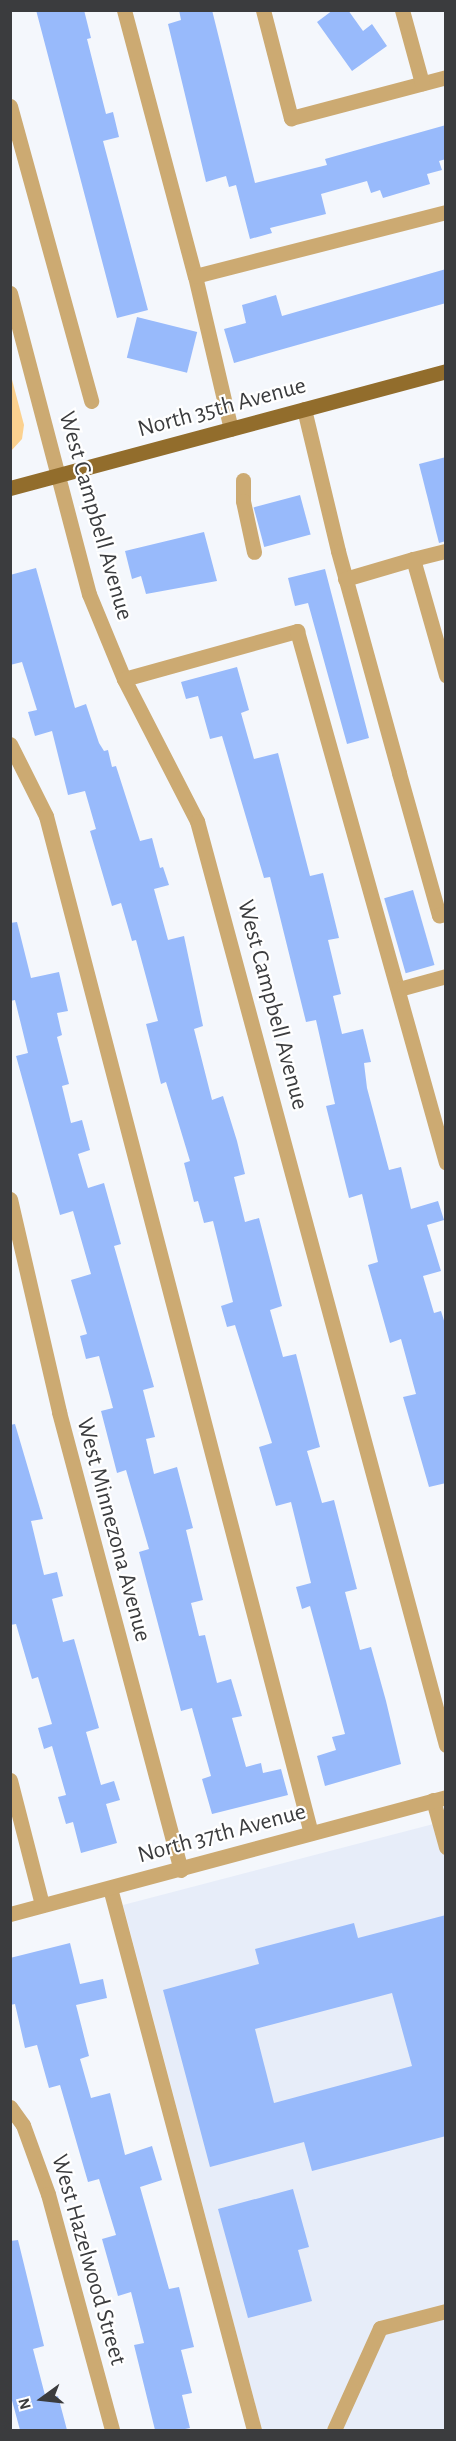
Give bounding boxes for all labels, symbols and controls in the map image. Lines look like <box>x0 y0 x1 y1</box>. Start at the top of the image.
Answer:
street label: North 35th Avenue <box>135 372 309 444</box>
street label: West Campbell Avenue <box>51 408 139 624</box>
street label: West Campbell Avenue <box>230 897 314 1113</box>
street label: West Minnezona Avenue <box>69 1415 157 1645</box>
street label: North 37th Avenue <box>135 1798 309 1870</box>
street label: West Hazelwood Street <box>44 2151 132 2369</box>
north arrow <box>12 2369 72 2429</box>
text: N <box>15 2396 34 2411</box>

